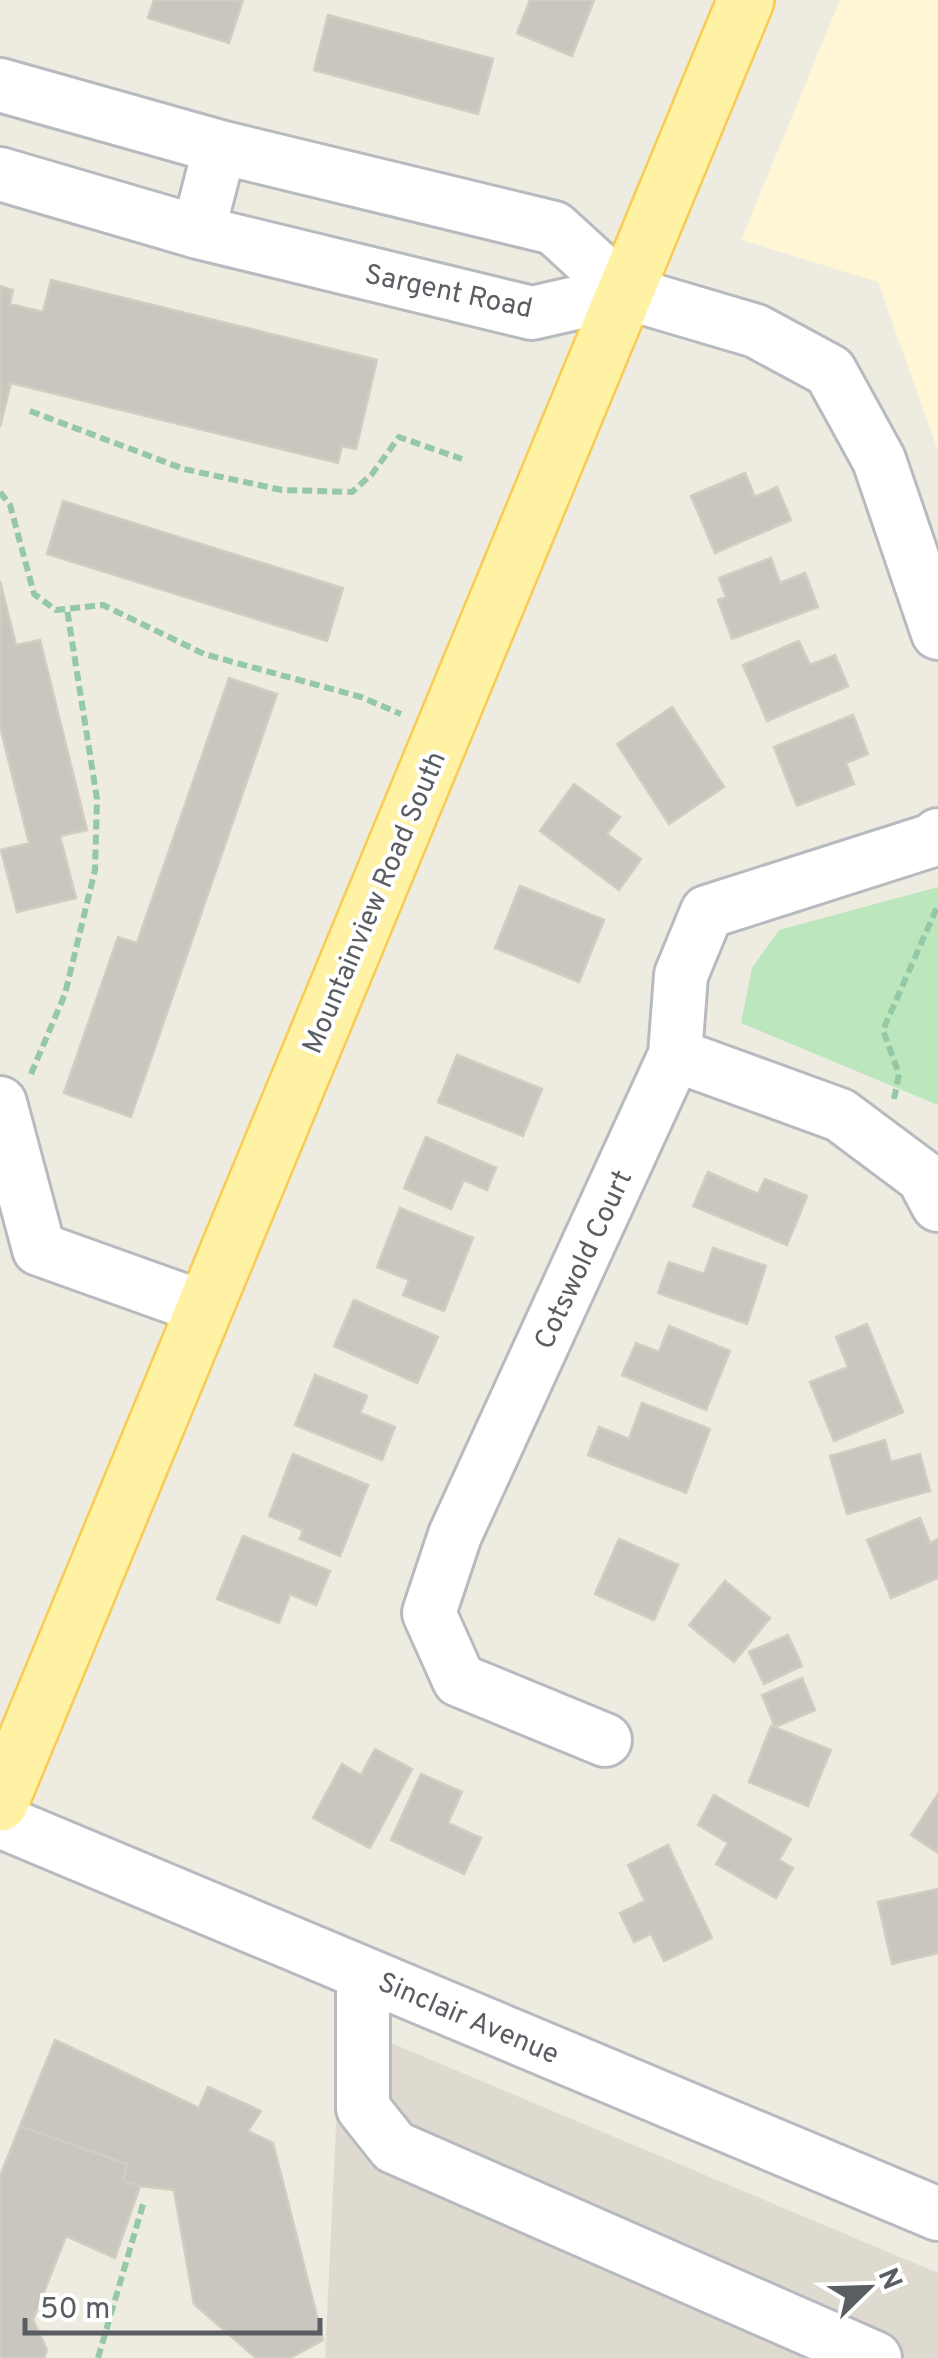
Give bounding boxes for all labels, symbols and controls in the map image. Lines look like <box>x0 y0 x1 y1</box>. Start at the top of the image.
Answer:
street label: Sargent Road <box>361 258 535 328</box>
street label: Mountainview Road South <box>296 747 456 1060</box>
street label: Cotswold Court <box>528 1165 642 1356</box>
street label: Sinclair Avenue <box>372 1965 564 2074</box>
north arrow <box>818 2238 918 2338</box>
text: N <box>868 2263 909 2296</box>
scale bar <box>25 2273 320 2335</box>
text: 50 m <box>40 2292 110 2329</box>

